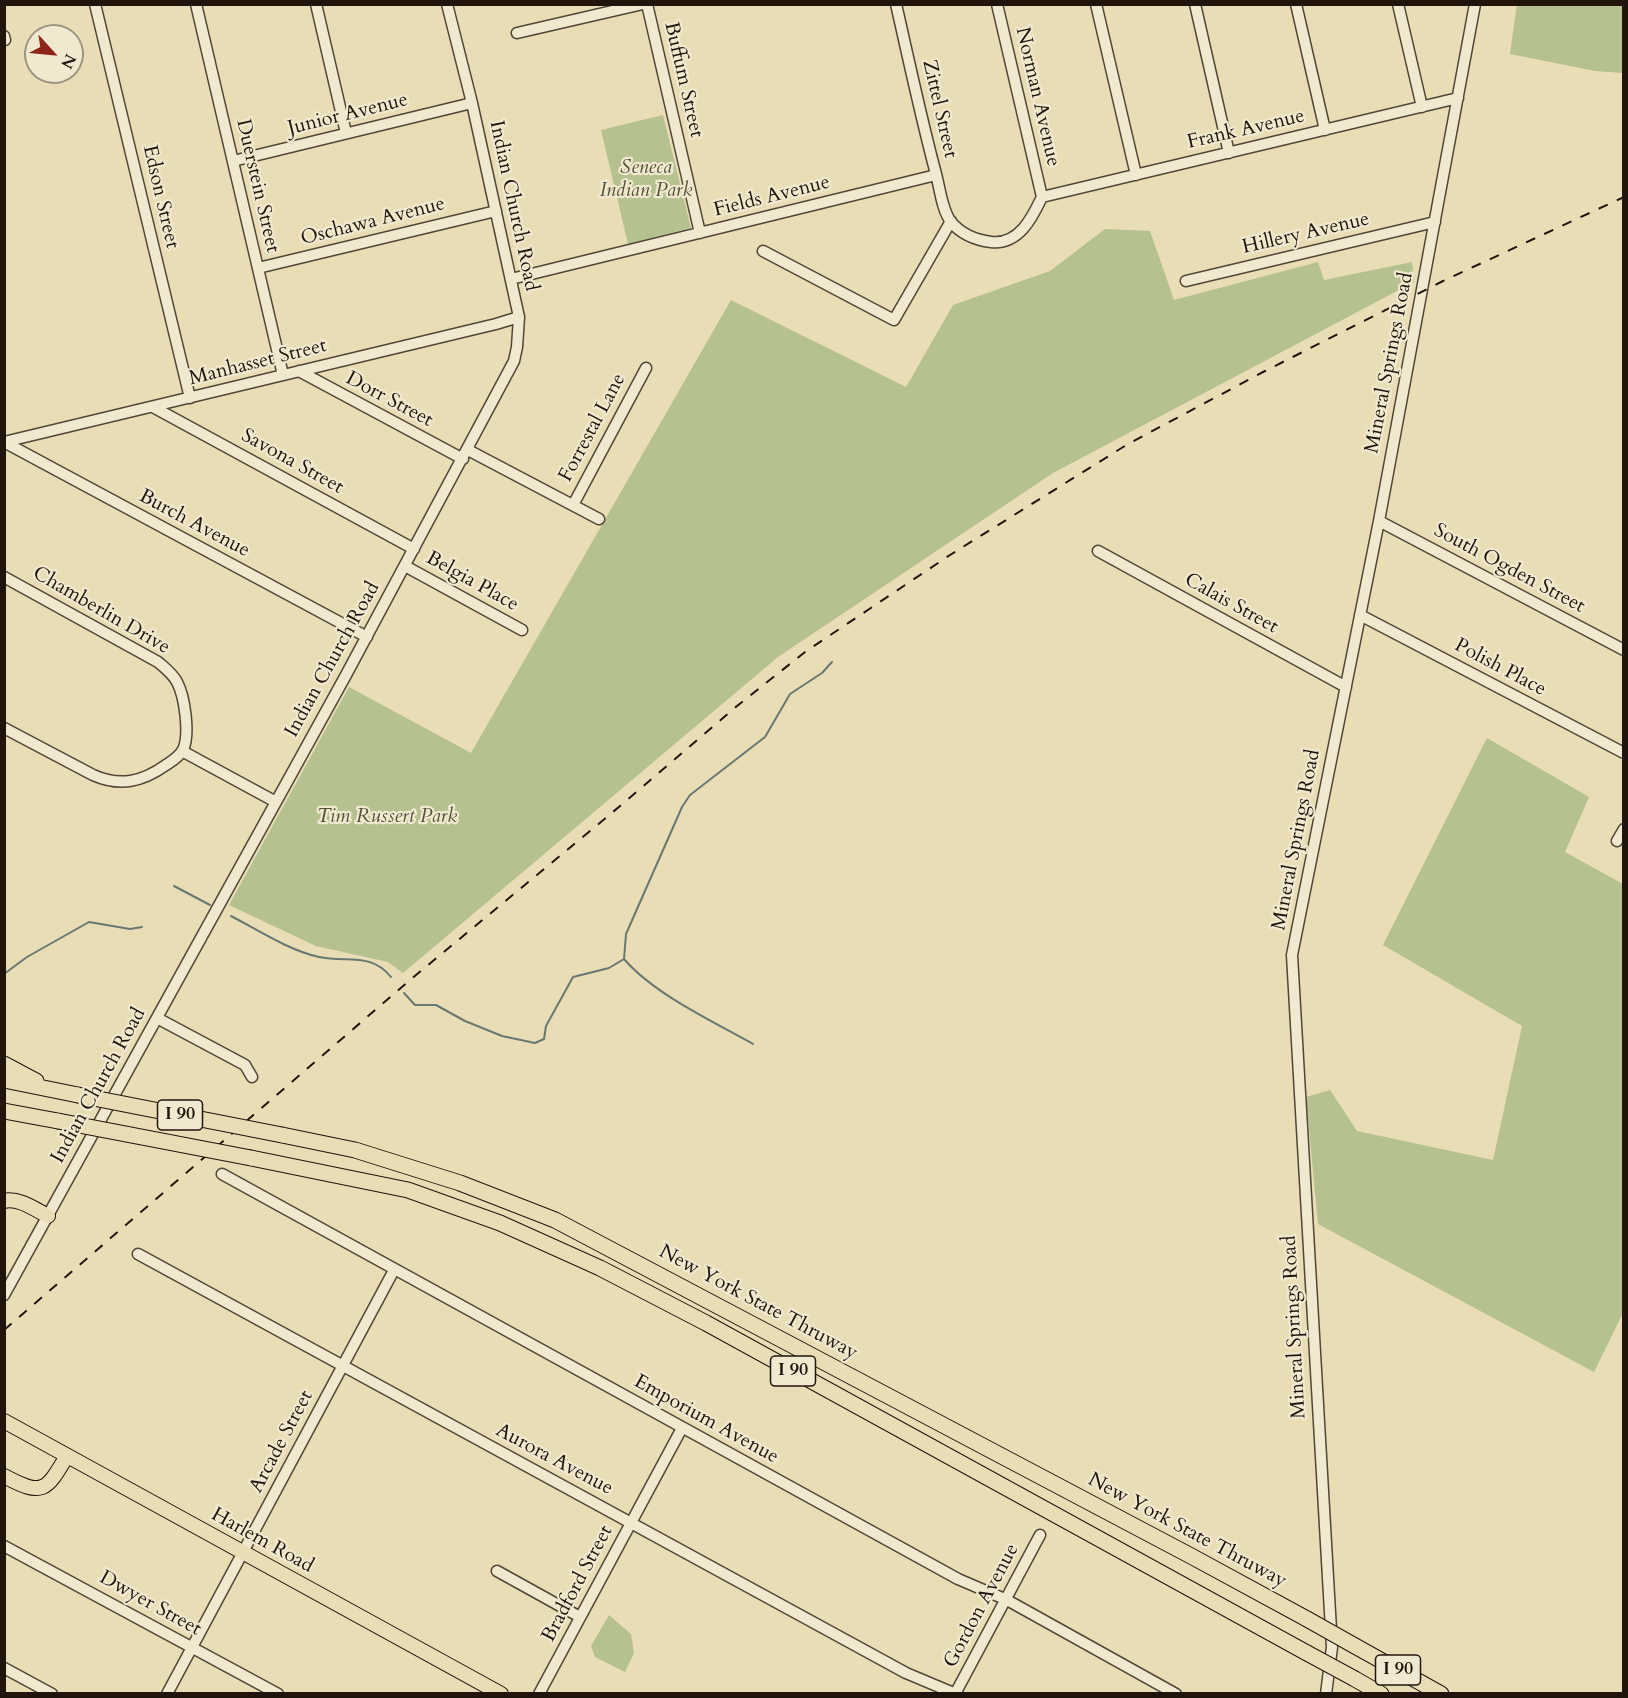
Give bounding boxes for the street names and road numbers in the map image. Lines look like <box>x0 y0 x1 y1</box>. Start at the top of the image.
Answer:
street label: Buffum Street <box>658 20 708 140</box>
street label: Norman Avenue <box>1009 25 1065 169</box>
street label: Zittel Street <box>916 57 962 161</box>
street label: Junior Avenue <box>285 88 411 142</box>
street label: Frank Avenue <box>1185 105 1307 155</box>
street label: Duerstein Street <box>230 117 284 255</box>
street label: Indian Church Road <box>483 118 543 294</box>
street label: Edson Street <box>136 143 184 251</box>
street label: Fields Avenue <box>711 171 833 223</box>
street label: Oschawa Avenue <box>298 193 448 251</box>
street label: Hillery Avenue <box>1240 208 1372 260</box>
street label: Mineral Springs Road <box>1361 271 1419 455</box>
street label: Manhasset Street <box>187 334 329 392</box>
street label: Dorr Street <box>341 367 437 433</box>
street label: Forrestal Lane <box>554 370 632 486</box>
street label: Savona Street <box>237 424 347 500</box>
street label: Burch Avenue <box>134 485 254 563</box>
street label: South Ogden Street <box>1429 519 1589 619</box>
street label: Belgia Place <box>421 547 523 617</box>
street label: Chamberlin Drive <box>28 562 174 660</box>
street label: Calais Street <box>1180 568 1282 640</box>
street label: Indian Church Road <box>280 578 386 742</box>
street label: Polish Place <box>1450 634 1550 702</box>
street label: Mineral Springs Road <box>1268 748 1326 932</box>
street label: Indian Church Road <box>46 1004 152 1168</box>
road number: I 90 <box>158 1100 202 1130</box>
street label: Mineral Springs Road <box>1278 1235 1312 1419</box>
street label: New York State Thruway <box>655 1240 861 1366</box>
road number: I 90 <box>770 1356 816 1386</box>
street label: Emporium Avenue <box>629 1370 783 1470</box>
street label: Arcade Street <box>245 1387 319 1497</box>
street label: Aurora Avenue <box>491 1419 617 1501</box>
street label: New York State Thruway <box>1084 1468 1290 1594</box>
street label: Harlem Road <box>207 1503 317 1579</box>
street label: Bradford Street <box>537 1522 619 1646</box>
street label: Gordon Avenue <box>939 1540 1025 1672</box>
street label: Dwyer Street <box>95 1566 205 1642</box>
road number: I 90 <box>1376 1655 1420 1685</box>

